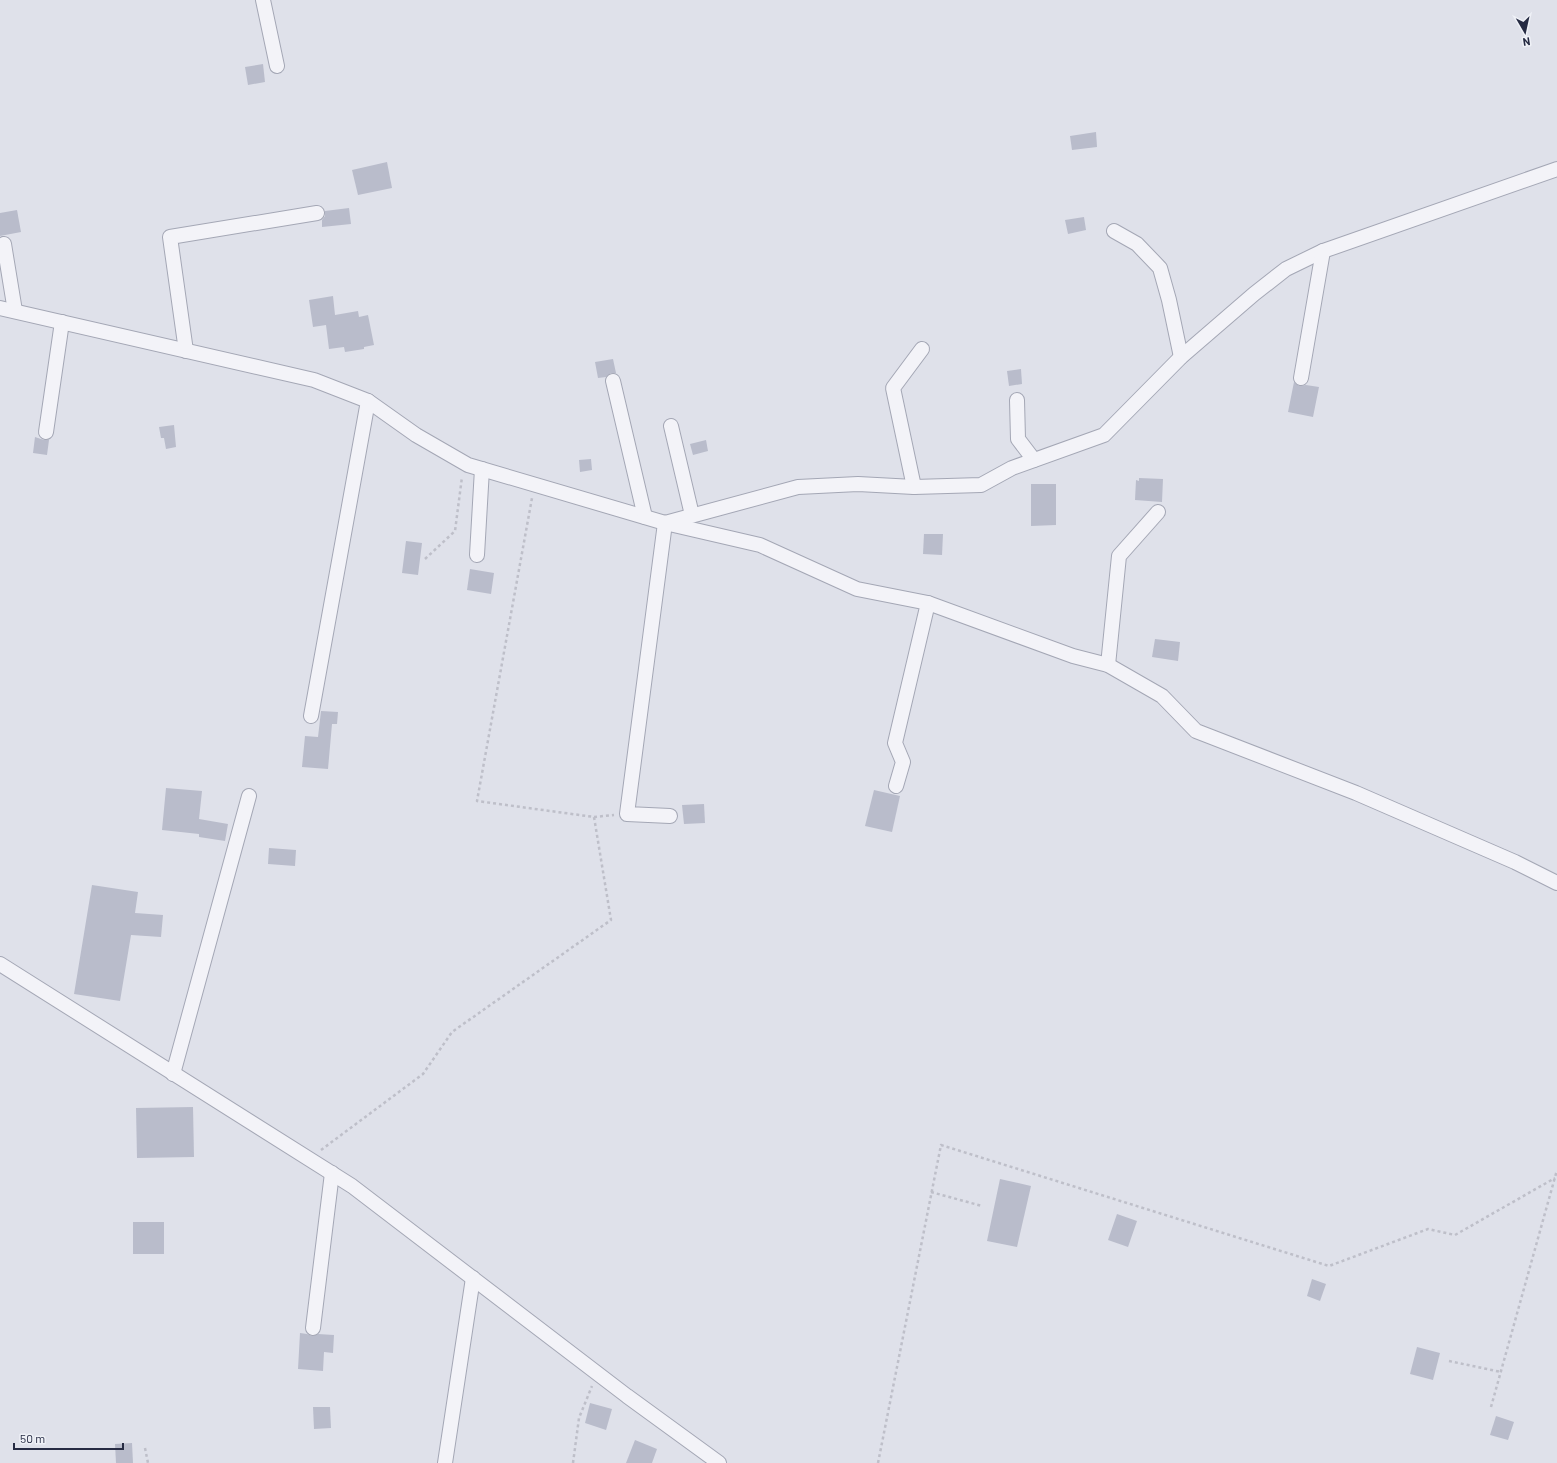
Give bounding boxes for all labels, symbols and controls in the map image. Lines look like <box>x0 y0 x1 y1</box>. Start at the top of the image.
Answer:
north arrow <box>1505 12 1545 52</box>
text: N <box>1522 35 1531 49</box>
scale bar <box>14 1425 123 1451</box>
text: 50 m <box>20 1431 45 1445</box>

